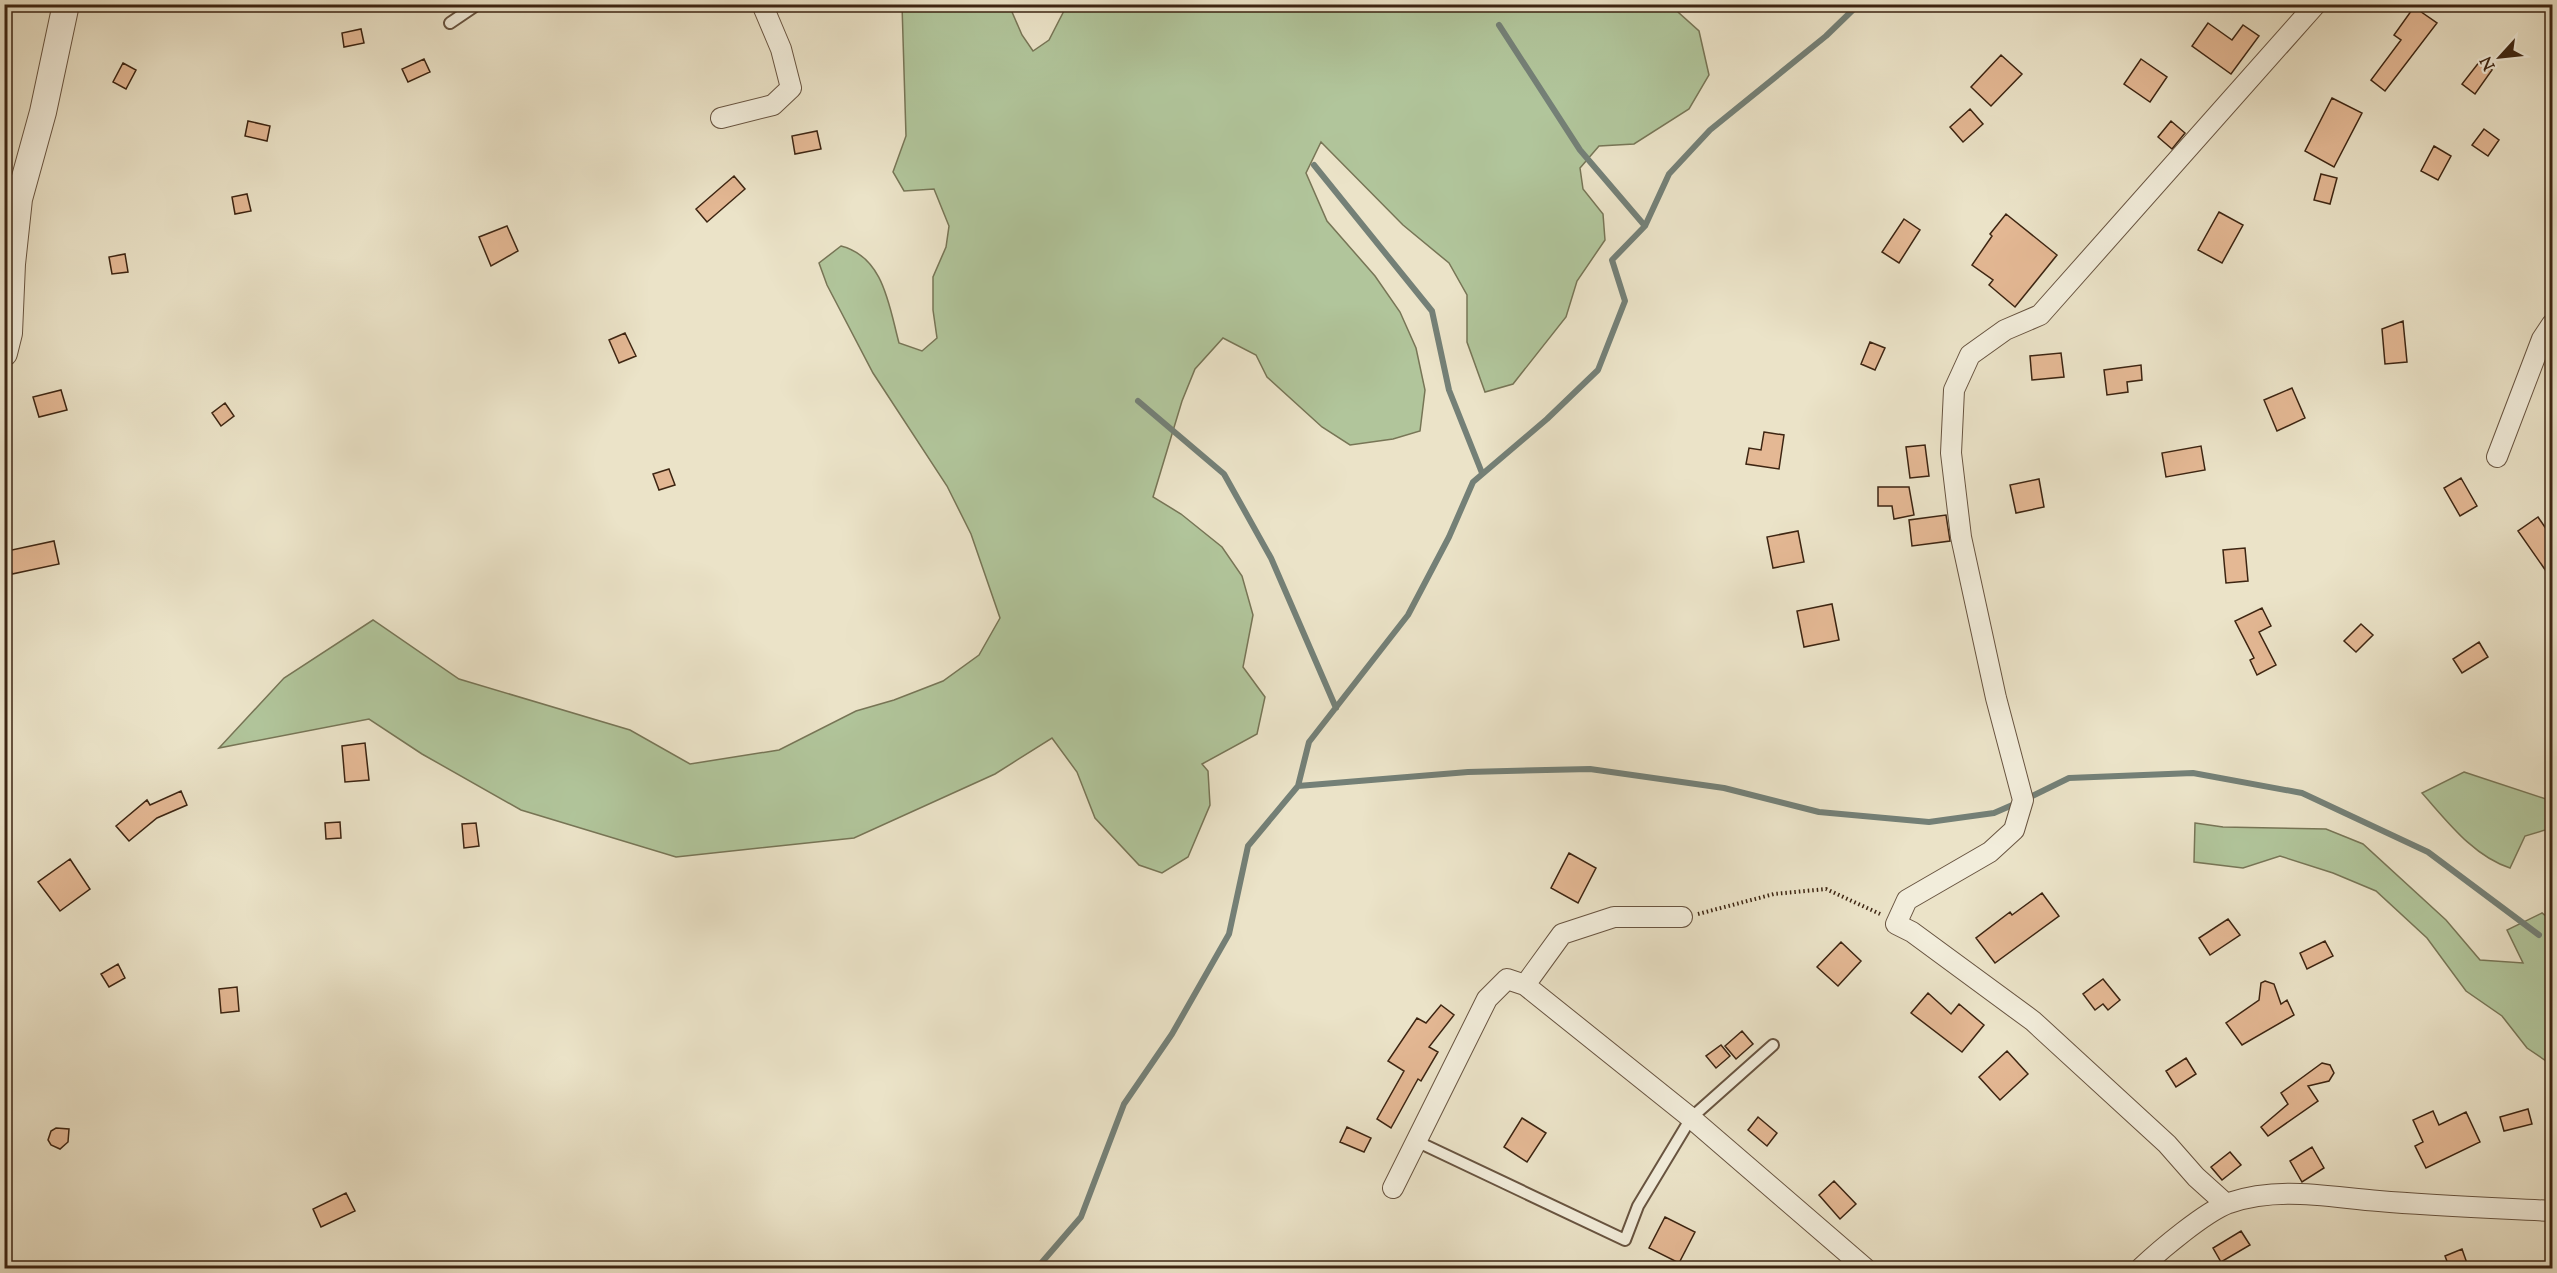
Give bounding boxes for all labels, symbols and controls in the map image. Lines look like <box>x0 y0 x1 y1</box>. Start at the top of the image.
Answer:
north arrow <box>2470 27 2530 87</box>
text: N <box>2476 52 2502 74</box>

